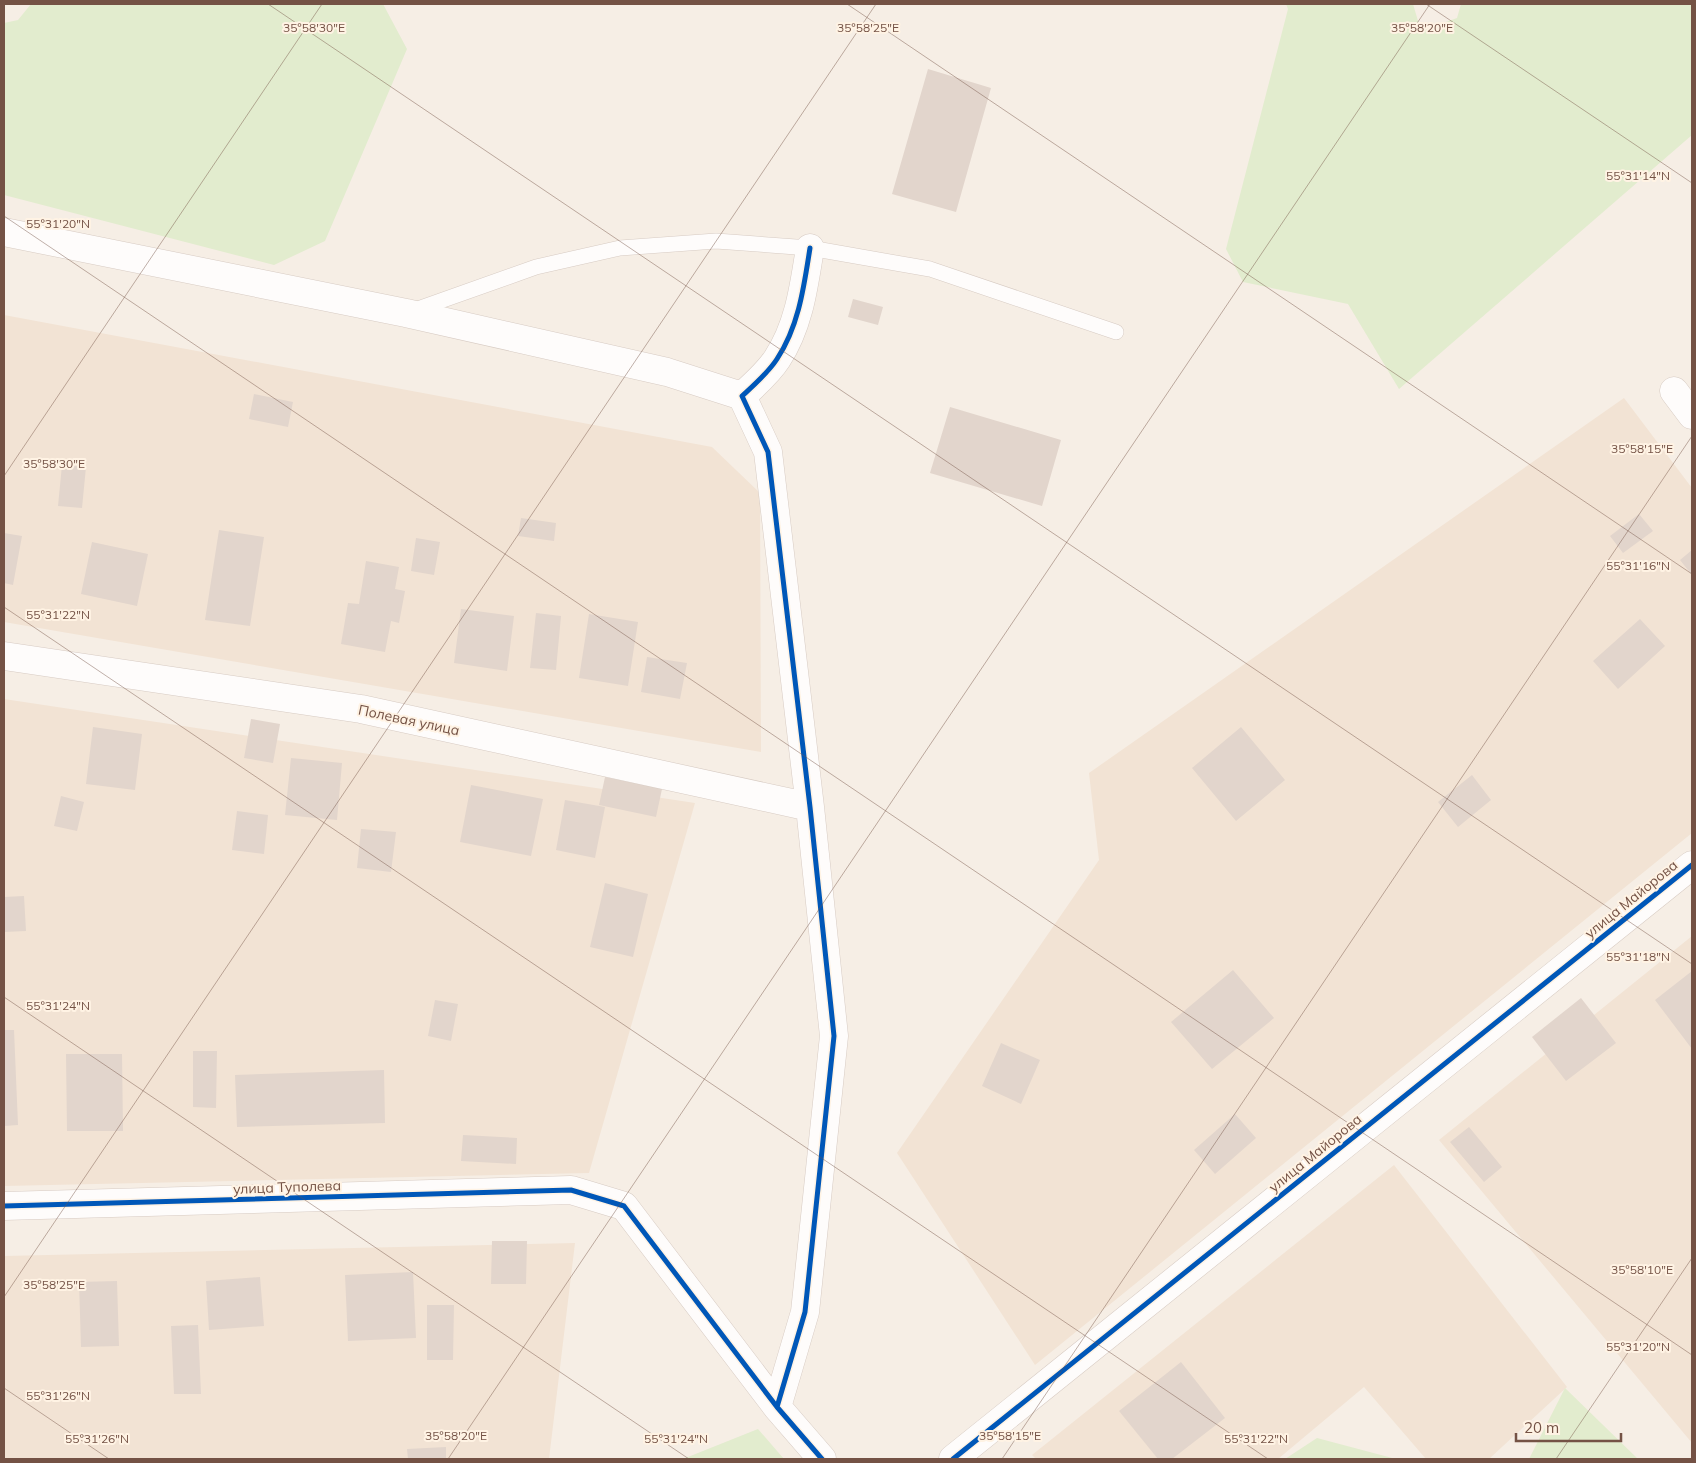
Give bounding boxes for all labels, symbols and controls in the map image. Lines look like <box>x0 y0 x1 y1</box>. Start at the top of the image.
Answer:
text: 35°58'30"E <box>283 20 345 35</box>
text: 35°58'25"E <box>837 20 899 35</box>
text: 35°58'20"E <box>1391 20 1453 35</box>
text: 55°31'14"N <box>1606 168 1670 183</box>
text: 55°31'20"N <box>26 216 90 231</box>
text: 35°58'15"E <box>1611 441 1673 456</box>
text: 35°58'30"E <box>23 456 85 471</box>
text: 55°31'16"N <box>1606 558 1670 573</box>
text: 55°31'22"N <box>26 607 90 622</box>
street label: Полевая улица <box>357 700 461 740</box>
street label: улица Майорова <box>1581 856 1681 942</box>
text: 55°31'18"N <box>1606 949 1670 964</box>
text: 55°31'24"N <box>26 998 90 1013</box>
street label: улица Майорова <box>1265 1110 1365 1196</box>
street label: улица Туполева <box>233 1176 341 1198</box>
text: 35°58'10"E <box>1611 1262 1673 1277</box>
text: 35°58'25"E <box>23 1277 85 1292</box>
text: 55°31'20"N <box>1606 1339 1670 1354</box>
text: 55°31'26"N <box>26 1388 90 1403</box>
scale bar <box>1516 1410 1621 1442</box>
text: 20 m <box>1524 1418 1559 1437</box>
text: 35°58'20"E <box>425 1428 487 1443</box>
text: 35°58'15"E <box>979 1428 1041 1443</box>
text: 55°31'26"N <box>65 1431 129 1446</box>
text: 55°31'24"N <box>644 1431 708 1446</box>
text: 55°31'22"N <box>1224 1431 1288 1446</box>

